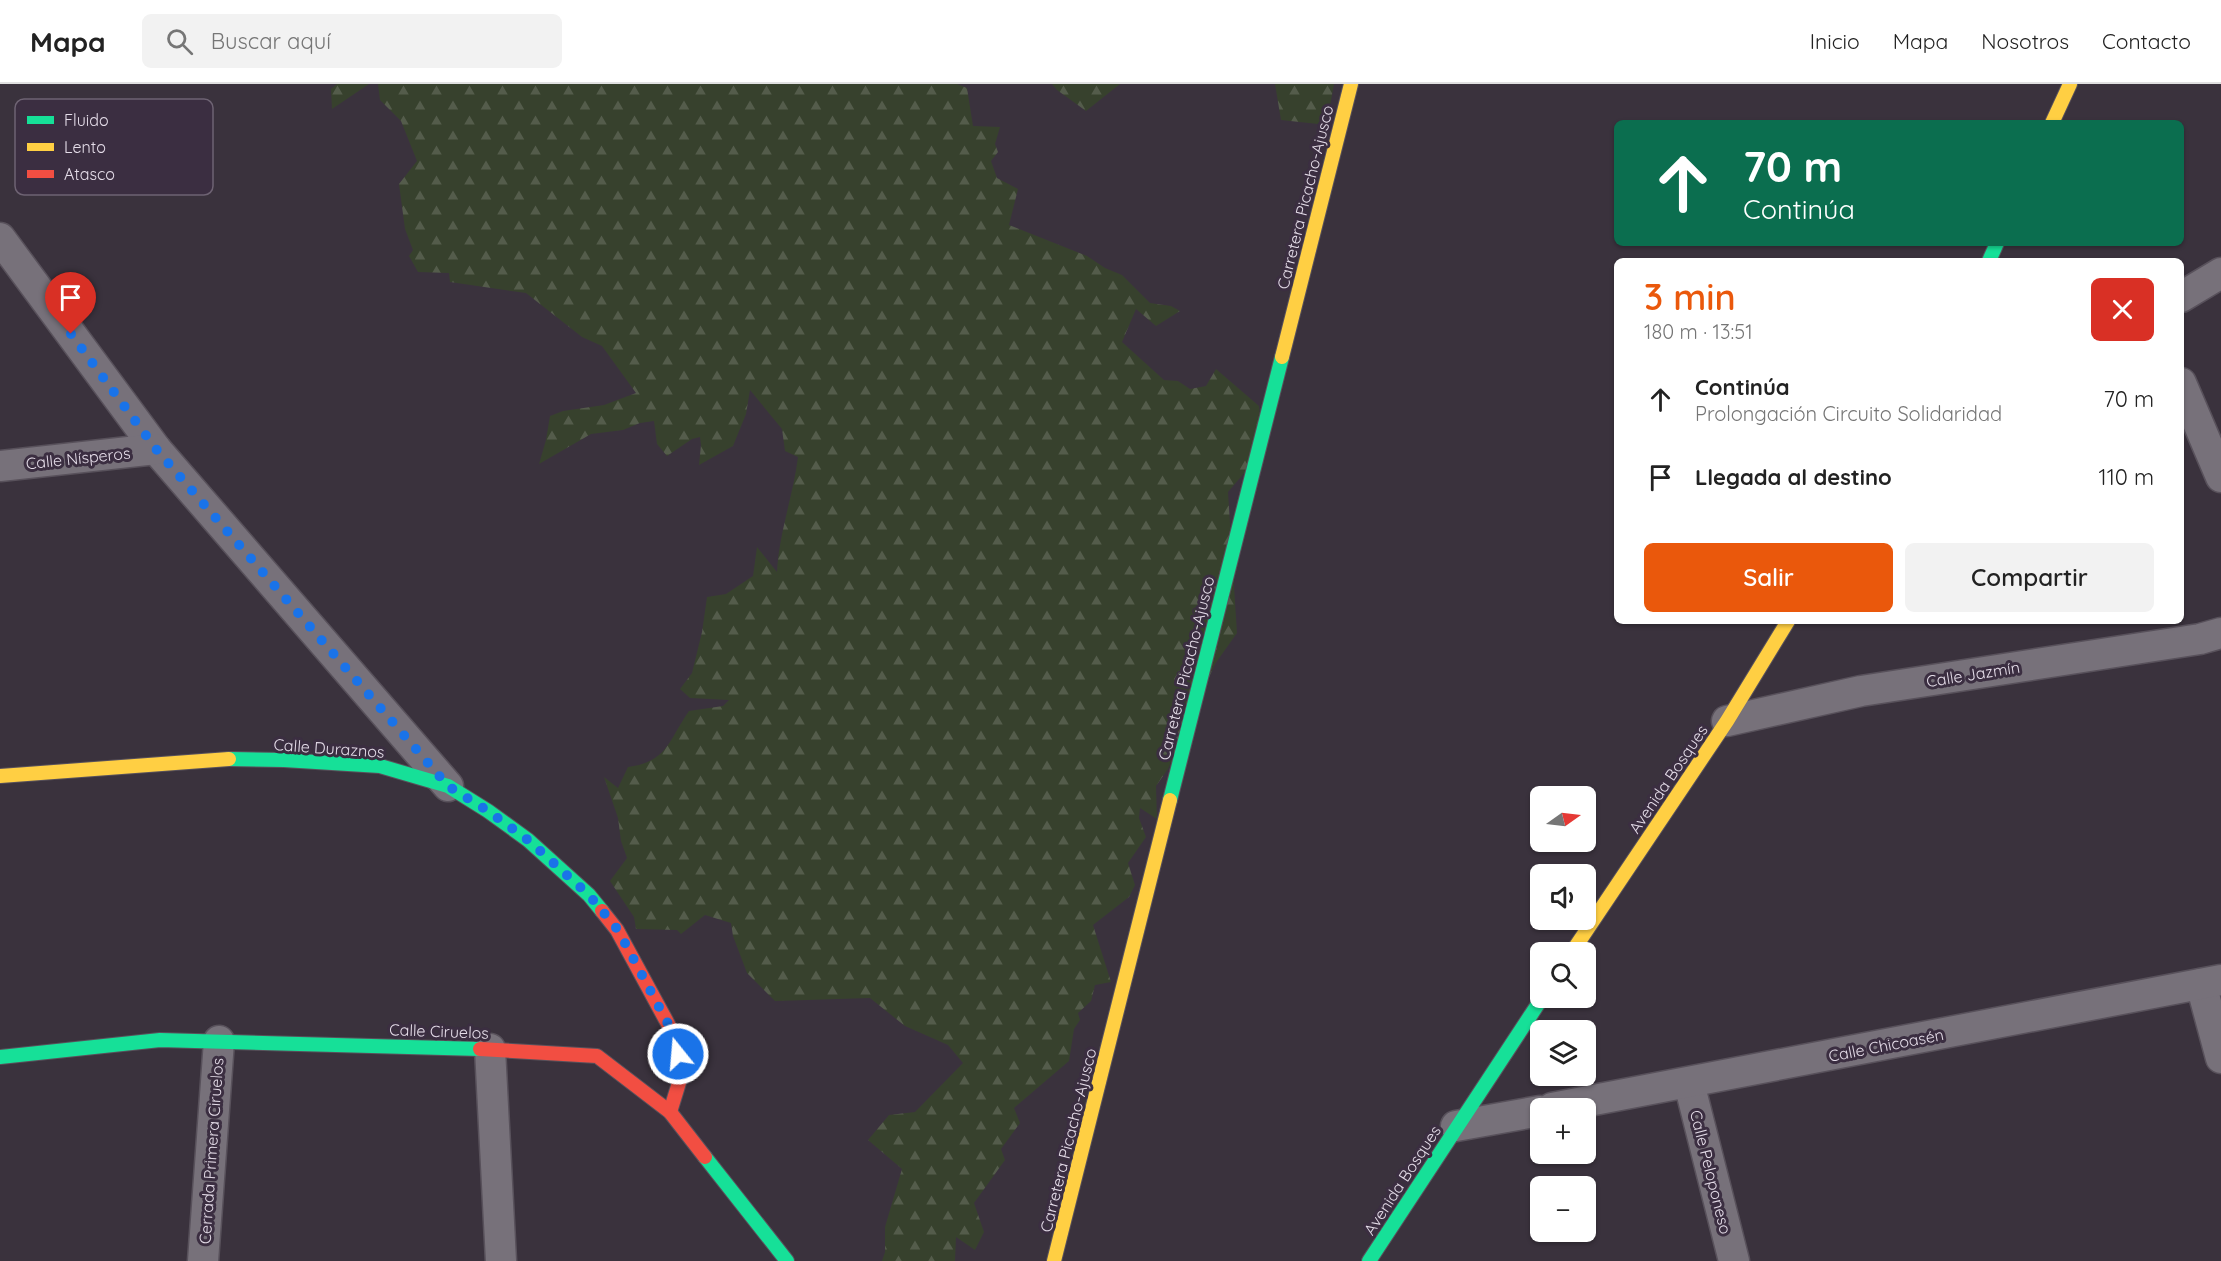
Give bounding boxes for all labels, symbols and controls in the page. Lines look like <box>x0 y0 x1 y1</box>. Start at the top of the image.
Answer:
search box <box>142 14 562 68</box>
text: Mapa <box>30 24 106 59</box>
icon: search <box>163 25 196 58</box>
text: Buscar aquí <box>211 27 331 55</box>
text: Inicio <box>1810 28 1860 54</box>
text: Mapa <box>1893 28 1948 54</box>
text: Nosotros <box>1981 28 2069 54</box>
text: Contacto <box>2102 28 2191 54</box>
legend <box>15 99 213 195</box>
street label: Carretera Picacho-Ajusco <box>1272 103 1338 291</box>
text: Fluido <box>64 110 109 130</box>
text: Lento <box>64 137 106 157</box>
text: 70 m <box>1743 140 1842 193</box>
icon: ahead <box>1644 144 1722 222</box>
text: Atasco <box>64 164 115 184</box>
text: Continúa <box>1743 192 1855 226</box>
pin <box>45 272 96 334</box>
text: 3 min <box>1644 274 1736 319</box>
button: close <box>2091 278 2154 341</box>
icon: arrive <box>54 281 87 314</box>
text: 180 m · 13:51 <box>1644 319 1753 344</box>
text: Continúa <box>1695 373 1790 401</box>
icon: ahead <box>1644 383 1677 416</box>
text: 70 m <box>2104 385 2154 413</box>
text: Prolongación Circuito Solidaridad <box>1695 401 2002 426</box>
street label: Calle Nísperos <box>25 443 131 473</box>
icon: arrive <box>1644 461 1677 494</box>
text: Llegada al destino <box>1695 463 1892 491</box>
text: 110 m <box>2099 463 2154 491</box>
button: Salir <box>1644 543 1893 612</box>
button: Compartir <box>1905 543 2154 612</box>
street label: Carretera Picacho-Ajusco <box>1153 574 1219 762</box>
street label: Calle Jazmín <box>1925 657 2021 691</box>
street label: Avenida Bosques <box>1624 721 1712 837</box>
street label: Calle Duraznos <box>273 734 385 762</box>
north arrow <box>1530 786 1596 852</box>
map controls <box>1530 786 1596 1242</box>
button: sound <box>1530 864 1596 930</box>
button: search <box>1530 942 1596 1008</box>
street label: Calle Ciruelos <box>389 1019 489 1043</box>
button: layers <box>1530 1020 1596 1086</box>
position arrow <box>646 1022 710 1086</box>
street label: Calle Chicoasén <box>1827 1024 1945 1066</box>
street label: Carretera Picacho-Ajusco <box>1035 1046 1101 1234</box>
street label: Cerrada Primera Ciruelos <box>195 1057 227 1245</box>
button: + <box>1530 1098 1596 1164</box>
street label: Calle Peloponeso <box>1686 1108 1736 1236</box>
street label: Avenida Bosques <box>1359 1121 1445 1239</box>
button: − <box>1530 1176 1596 1242</box>

